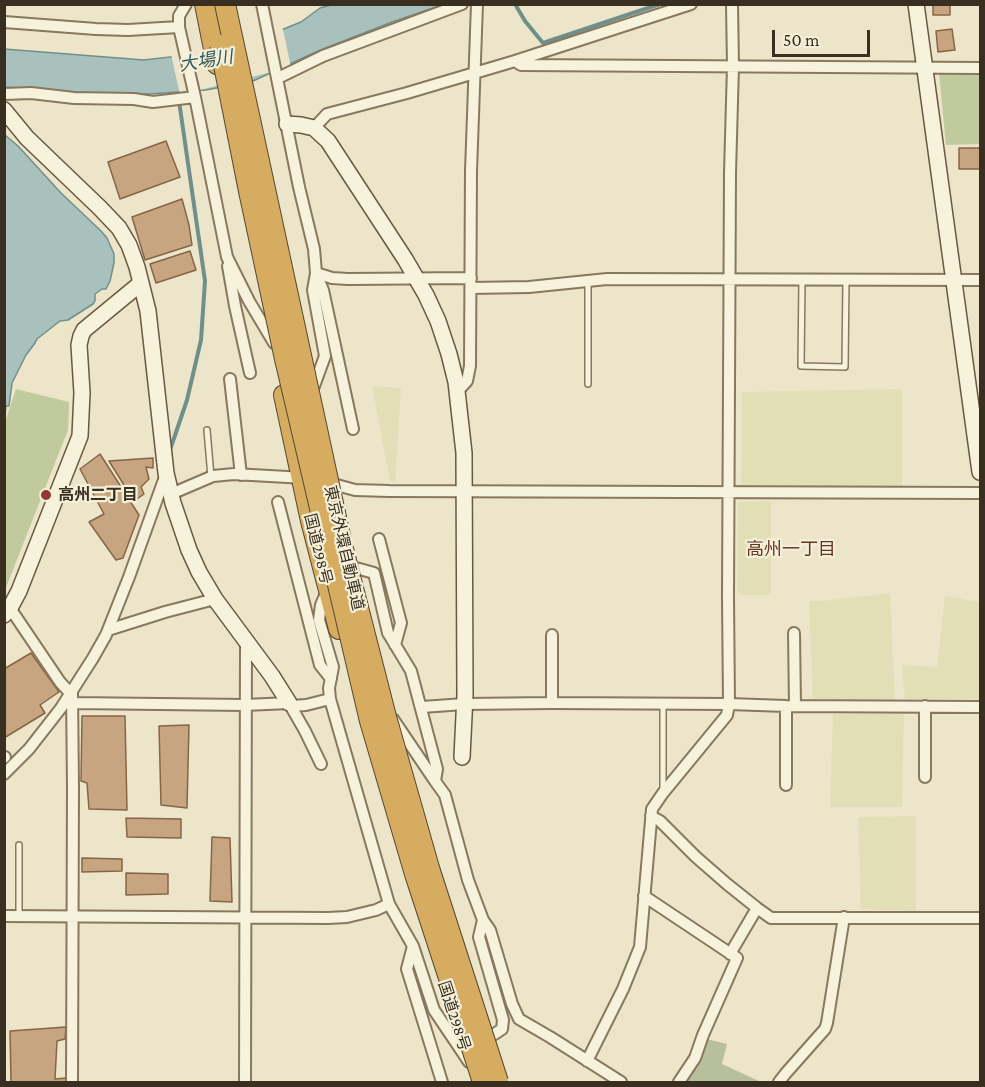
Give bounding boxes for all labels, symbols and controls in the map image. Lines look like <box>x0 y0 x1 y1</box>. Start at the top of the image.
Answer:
scale bar <box>775 18 872 56</box>
text: 50 m <box>783 30 820 50</box>
water label: 大場川 <box>178 46 234 76</box>
street label: 東京外環自動車道 <box>320 483 368 613</box>
place label: 高州二丁目 <box>58 485 138 505</box>
marker: 高州二丁目 <box>39 488 53 502</box>
street label: 国道298号 <box>300 512 336 586</box>
district label: 高州一丁目 <box>746 538 836 560</box>
street label: 国道298号 <box>434 979 474 1053</box>

